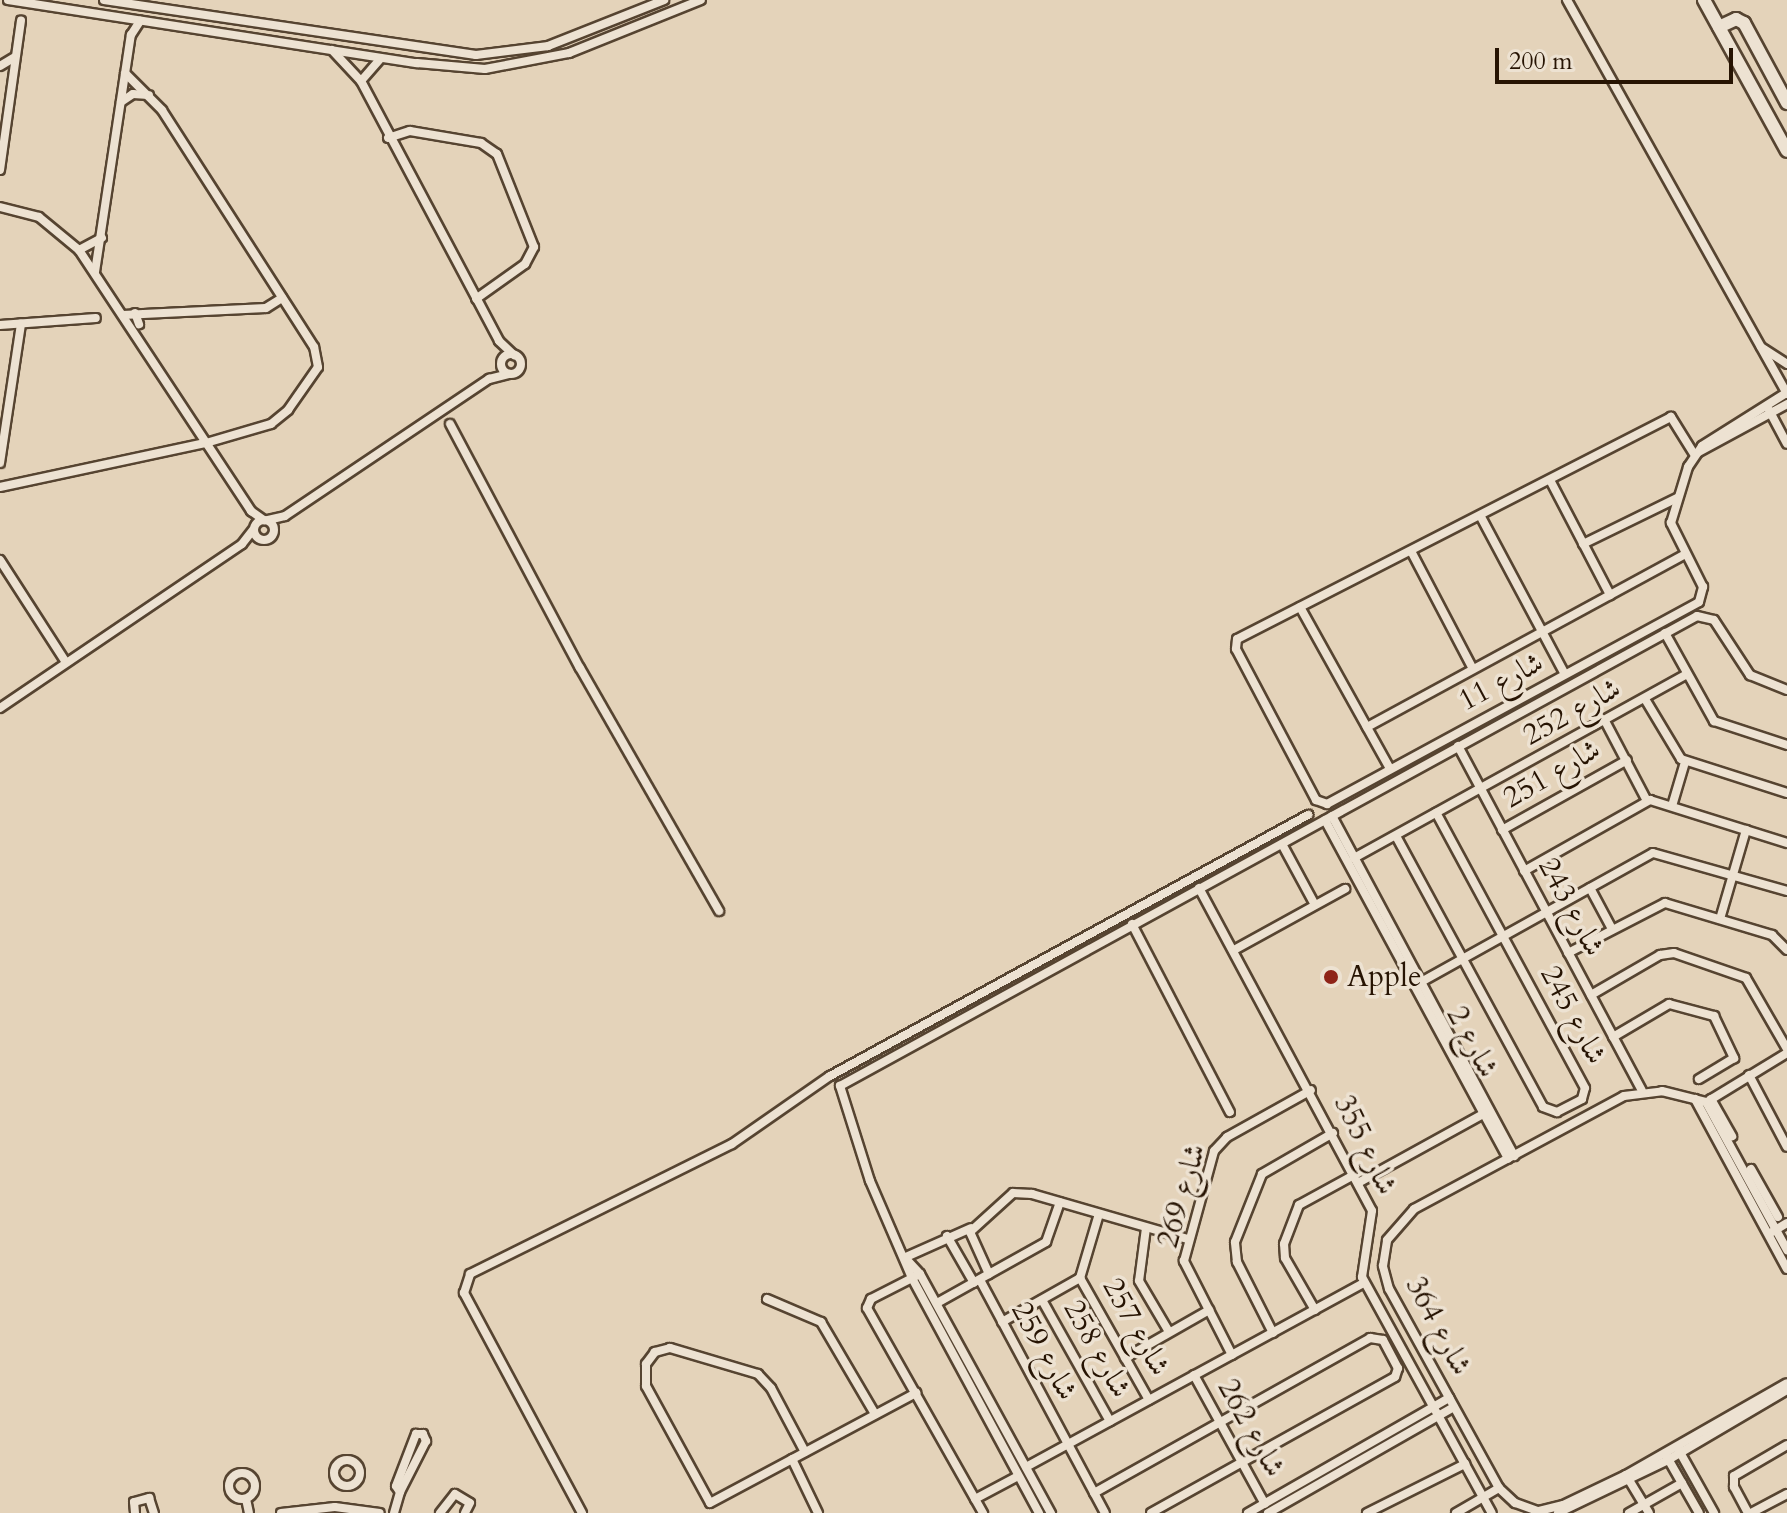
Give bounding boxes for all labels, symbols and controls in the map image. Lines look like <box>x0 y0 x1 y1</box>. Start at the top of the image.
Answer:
scale bar <box>1499 32 1737 82</box>
text: 200 m <box>1509 45 1573 78</box>
street label: شارع 11 <box>1452 645 1550 719</box>
street label: شارع 252 <box>1517 671 1627 753</box>
street label: شارع 251 <box>1497 732 1607 816</box>
street label: شارع 243 <box>1530 852 1612 962</box>
place label: Apple <box>1347 959 1422 995</box>
street label: شارع 245 <box>1532 960 1614 1070</box>
marker: Apple <box>1322 968 1340 986</box>
street label: شارع 2 <box>1438 1000 1506 1084</box>
street label: شارع 355 <box>1326 1089 1404 1201</box>
street label: شارع 269 <box>1150 1140 1214 1252</box>
street label: شارع 364 <box>1397 1271 1479 1381</box>
street label: شارع 257 <box>1095 1272 1177 1382</box>
street label: شارع 258 <box>1056 1294 1138 1404</box>
street label: شارع 259 <box>1003 1296 1085 1406</box>
street label: شارع 262 <box>1210 1373 1292 1483</box>

